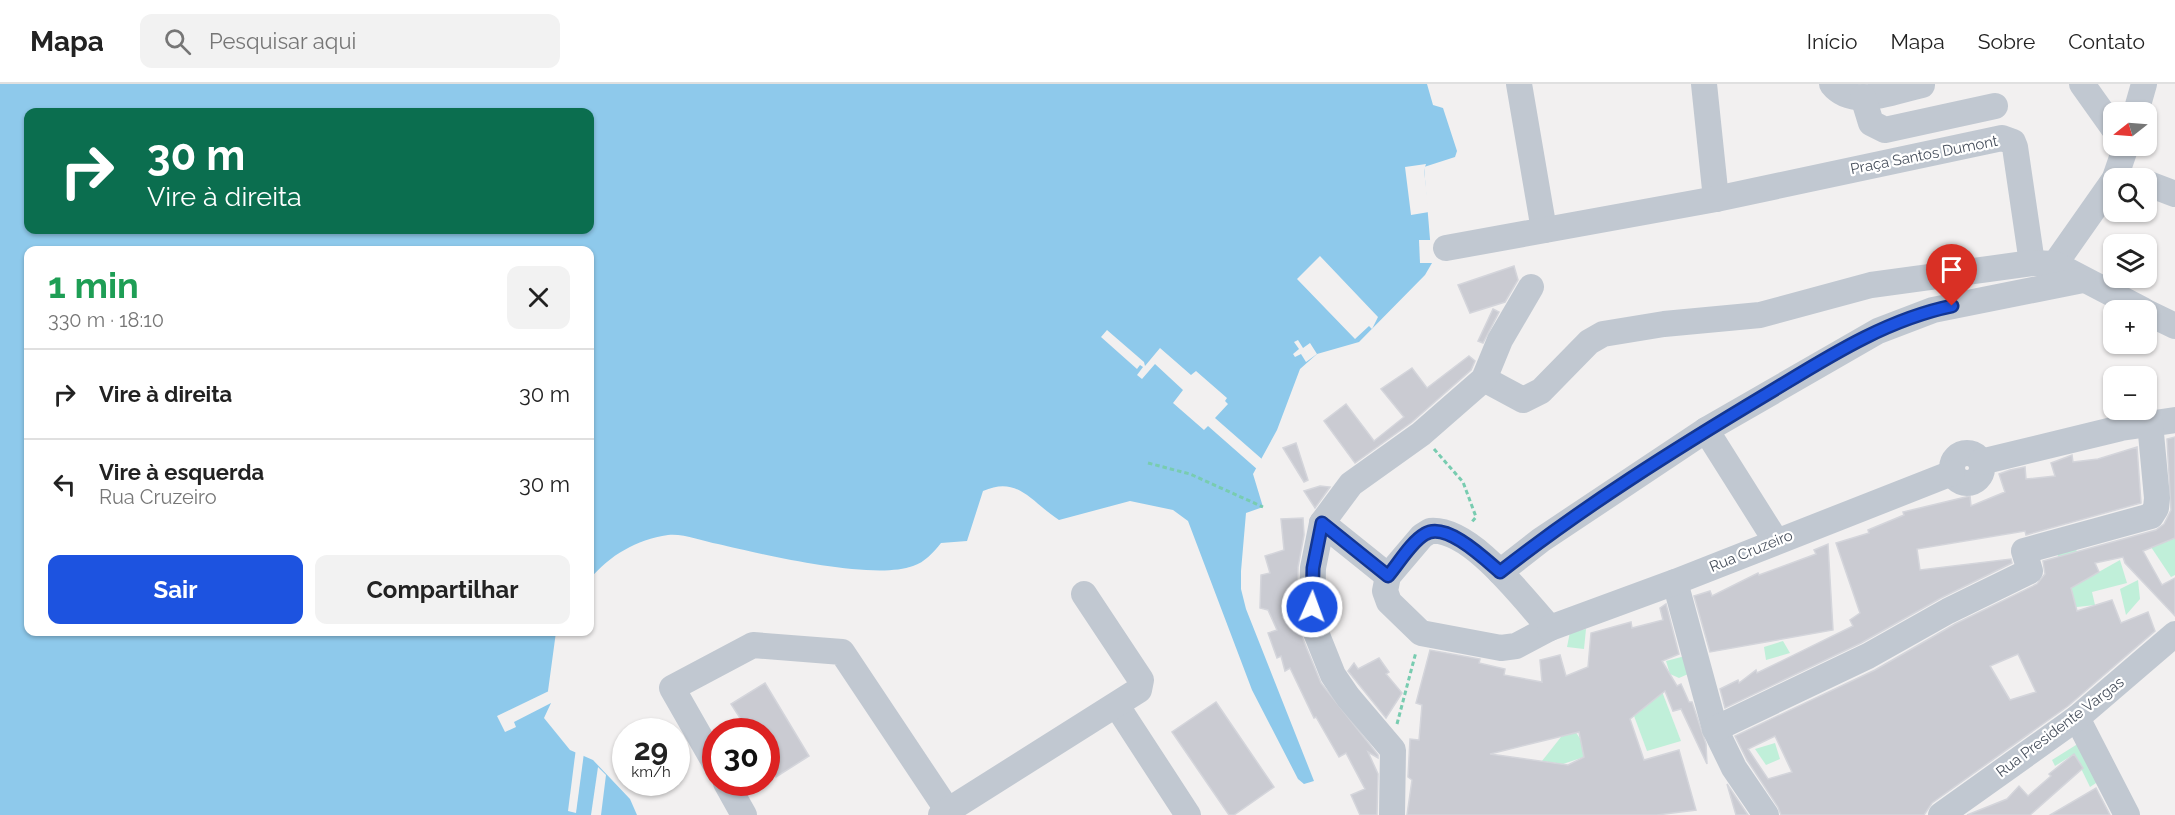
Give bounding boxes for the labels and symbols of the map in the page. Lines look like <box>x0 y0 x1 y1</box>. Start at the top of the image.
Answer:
north arrow <box>2103 102 2157 156</box>
street label: Praça Santos Dumont <box>1849 132 1999 178</box>
pin <box>1926 244 1977 306</box>
street label: Rua Cruzeiro <box>1707 526 1795 576</box>
position arrow <box>1280 575 1344 639</box>
street label: Rua Presidente Vargas <box>1993 673 2127 781</box>
speed limit sign: 30 <box>702 718 780 796</box>

